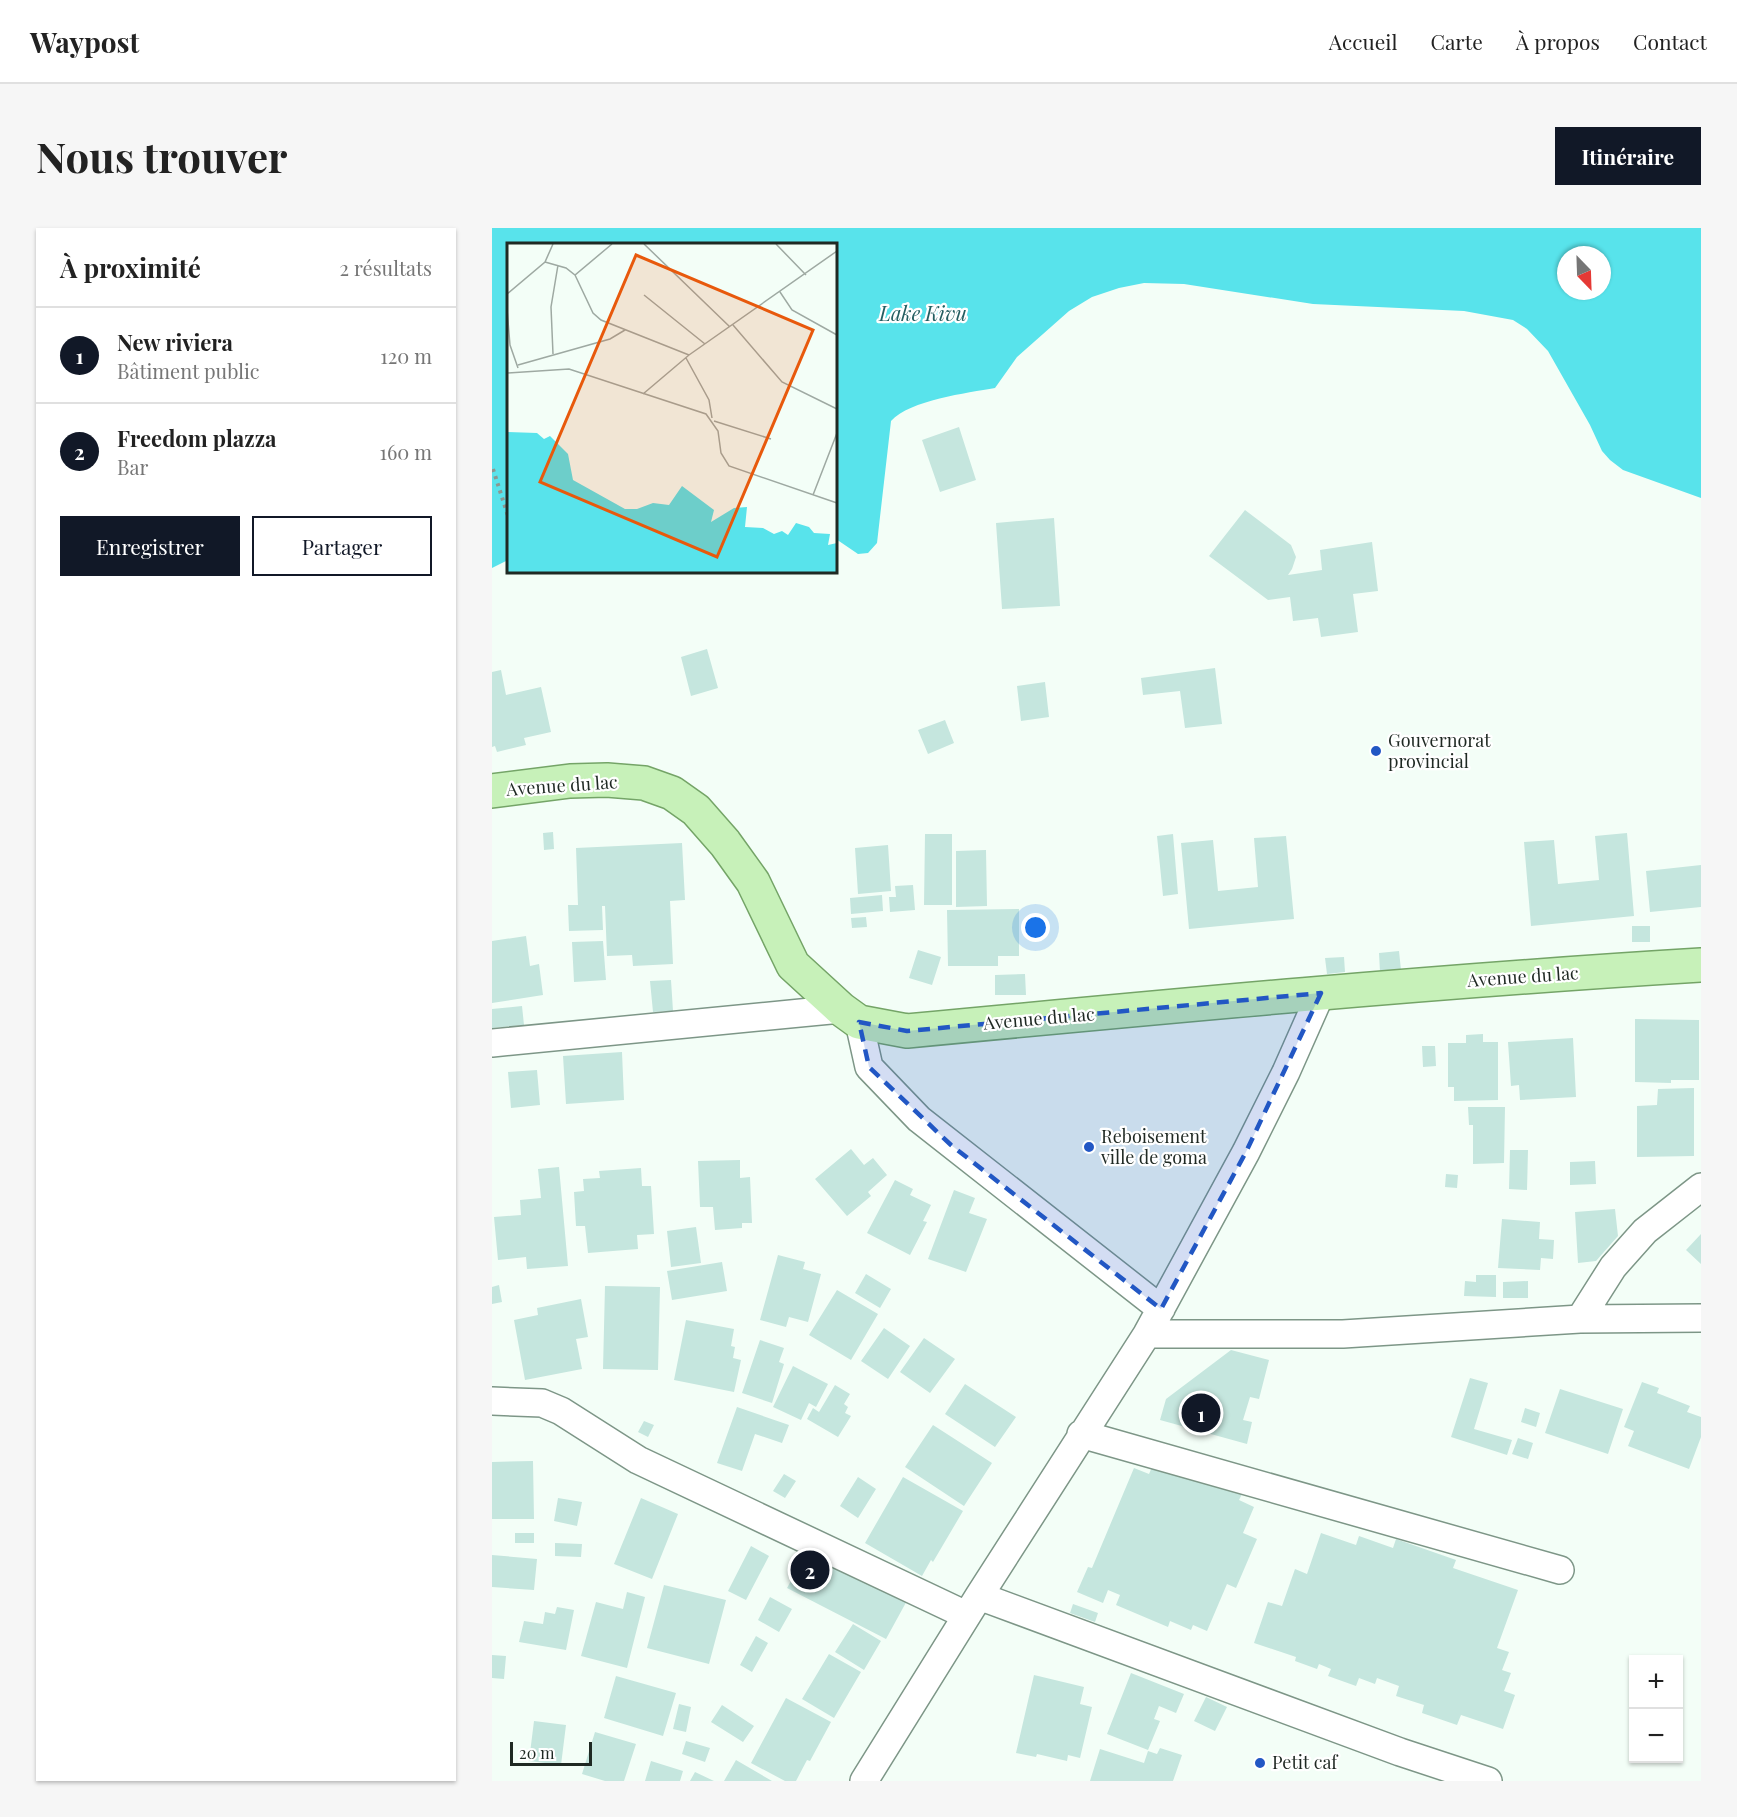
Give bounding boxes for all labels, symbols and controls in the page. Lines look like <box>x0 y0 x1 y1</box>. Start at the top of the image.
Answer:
text: Waypost <box>30 23 139 60</box>
text: Accueil <box>1329 27 1397 55</box>
text: Carte <box>1430 27 1483 55</box>
text: À propos <box>1516 27 1600 55</box>
text: Contact <box>1633 27 1707 55</box>
button: Itinéraire <box>1555 127 1701 185</box>
text: Nous trouver <box>36 128 287 184</box>
inset map <box>507 243 837 573</box>
north arrow <box>1557 246 1611 300</box>
text: À proximité <box>60 250 201 285</box>
text: 2 résultats <box>339 254 432 281</box>
water label: Lake Kivu <box>878 299 967 326</box>
text: New riviera <box>117 327 233 357</box>
text: 1 <box>76 342 83 369</box>
text: 120 m <box>380 342 432 369</box>
text: Bâtiment public <box>117 357 260 384</box>
text: Freedom plazza <box>117 423 276 453</box>
text: 2 <box>74 438 85 465</box>
text: 160 m <box>380 438 432 465</box>
text: Bar <box>117 453 148 480</box>
button: Enregistrer <box>60 516 240 576</box>
button: Partager <box>252 516 432 576</box>
place label: Gouvernorat provincial <box>1388 728 1491 773</box>
marker: Gouvernorat provincial <box>1369 744 1383 758</box>
street label: Avenue du lac <box>504 769 619 801</box>
your location <box>1021 913 1050 942</box>
street label: Avenue du lac <box>1465 960 1580 992</box>
street label: Avenue du lac <box>981 1001 1096 1035</box>
place label: Reboisement ville de goma <box>1100 1124 1207 1169</box>
marker: Reboisement ville de goma <box>1082 1140 1096 1154</box>
pin: 1 <box>1182 1390 1220 1436</box>
pin: 2 <box>790 1548 830 1592</box>
map controls <box>1629 1655 1683 1763</box>
button: + <box>1629 1655 1683 1709</box>
button: − <box>1629 1709 1683 1763</box>
scale bar <box>510 1739 592 1766</box>
text: 20 m <box>519 1742 554 1763</box>
place label: Petit caf <box>1272 1750 1339 1774</box>
marker: Petit caf <box>1253 1756 1267 1770</box>

